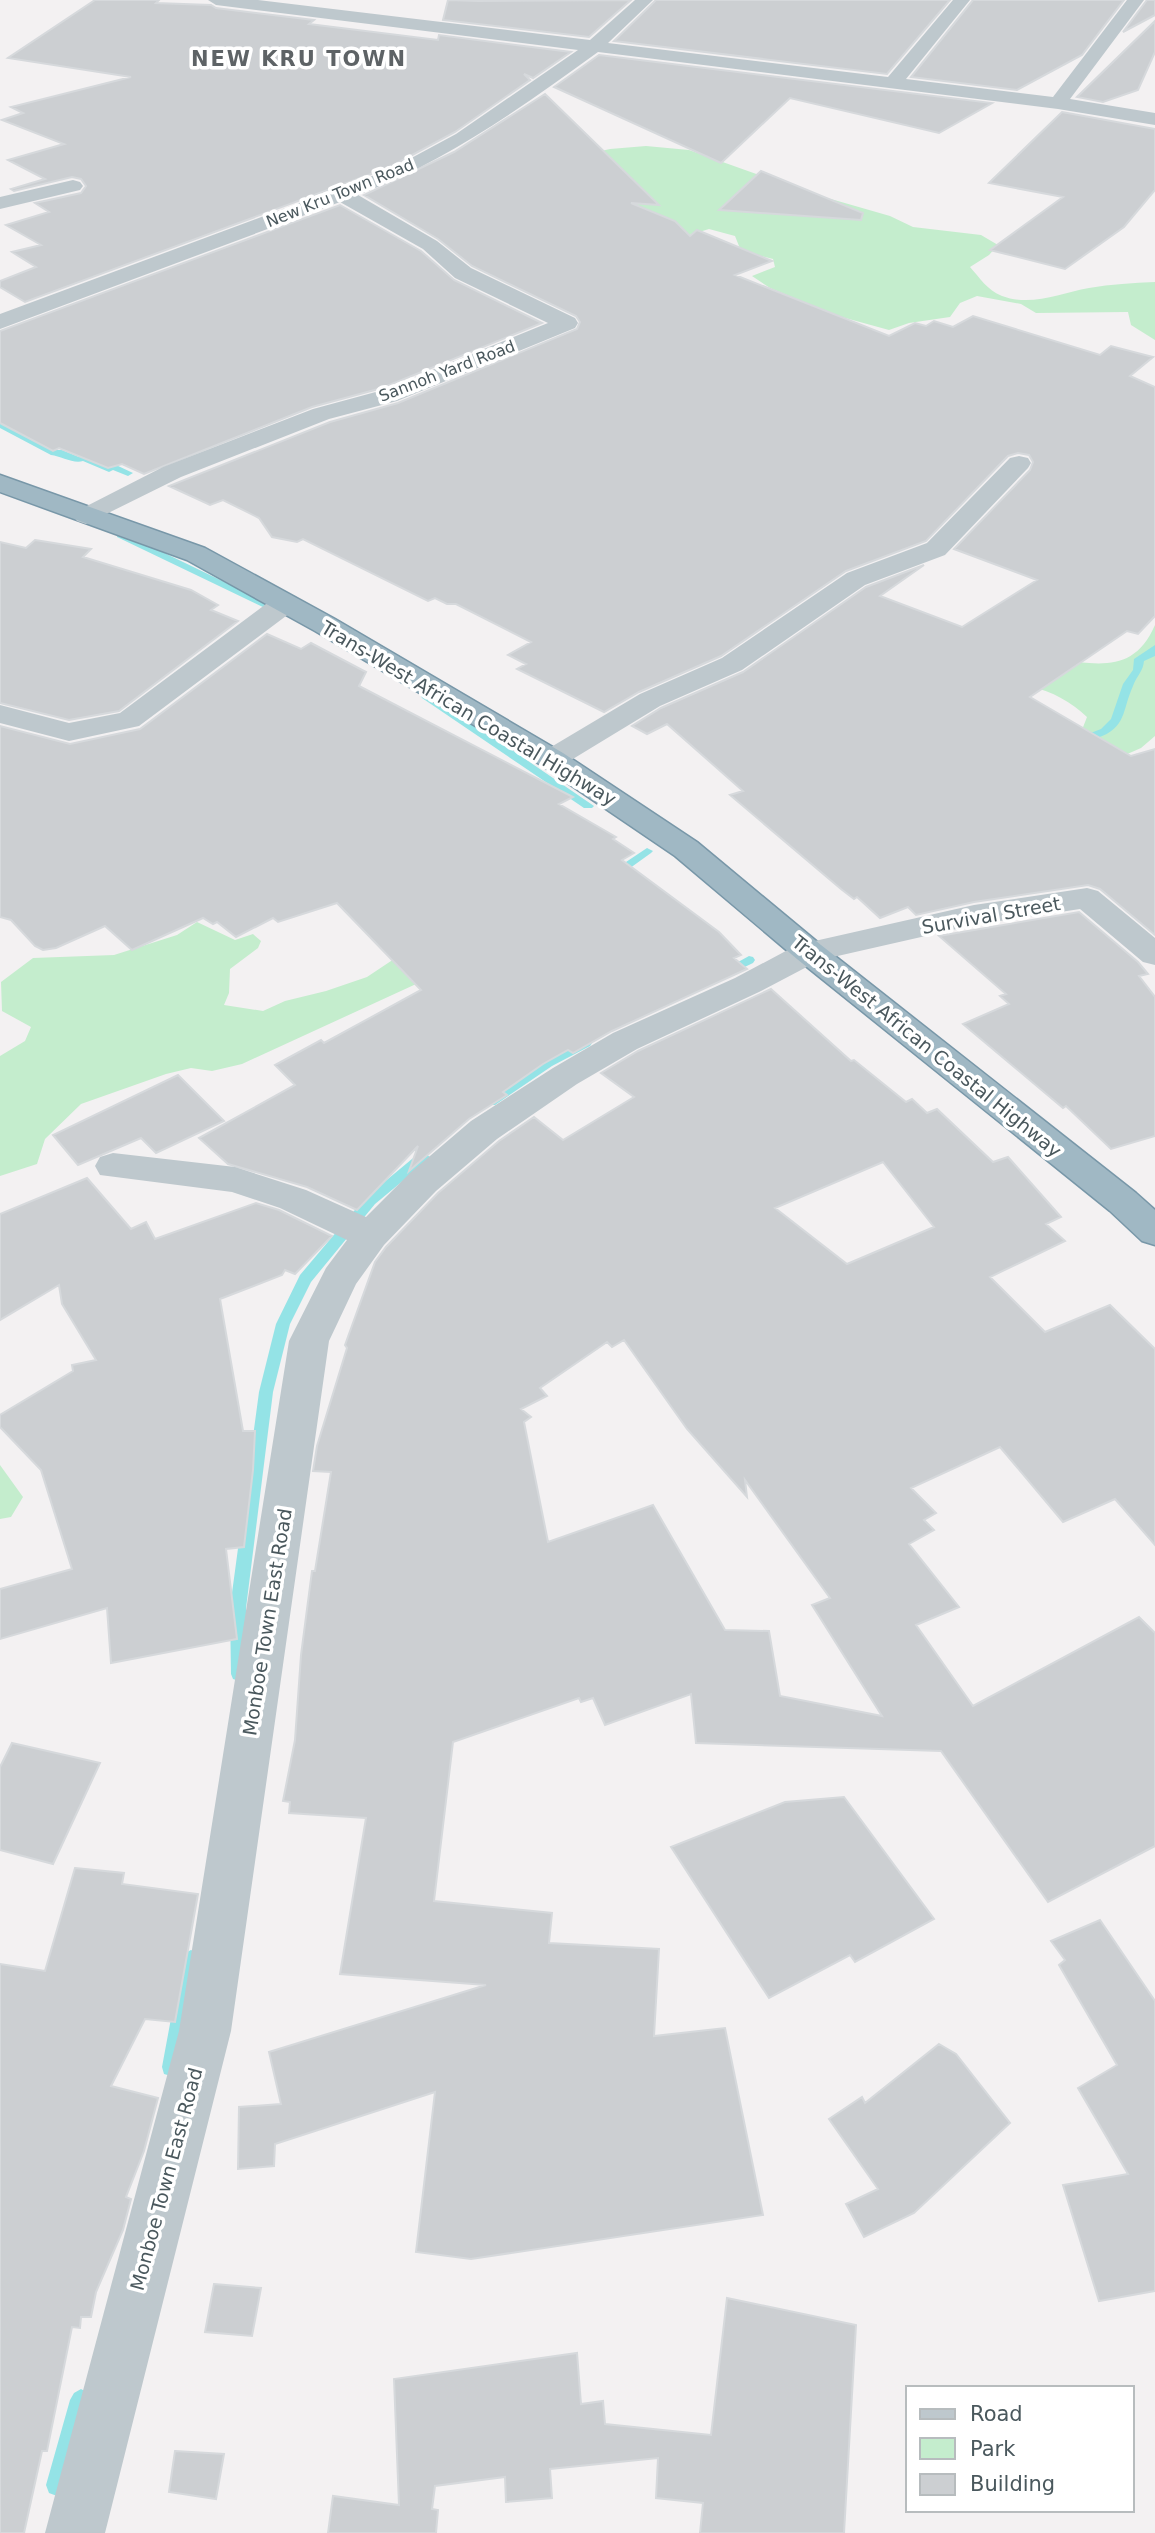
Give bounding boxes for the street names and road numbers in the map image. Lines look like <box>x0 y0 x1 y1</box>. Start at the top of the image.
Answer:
street label: New Kru Town Road <box>263 155 417 231</box>
street label: Sannoh Yard Road <box>376 336 518 406</box>
street label: Trans-West African Coastal Highway <box>317 615 620 810</box>
street label: Survival Street <box>920 892 1062 938</box>
street label: Trans-West African Coastal Highway <box>787 930 1066 1162</box>
street label: Monboe Town East Road <box>238 1507 296 1737</box>
street label: Monboe Town East Road <box>126 2065 206 2293</box>

